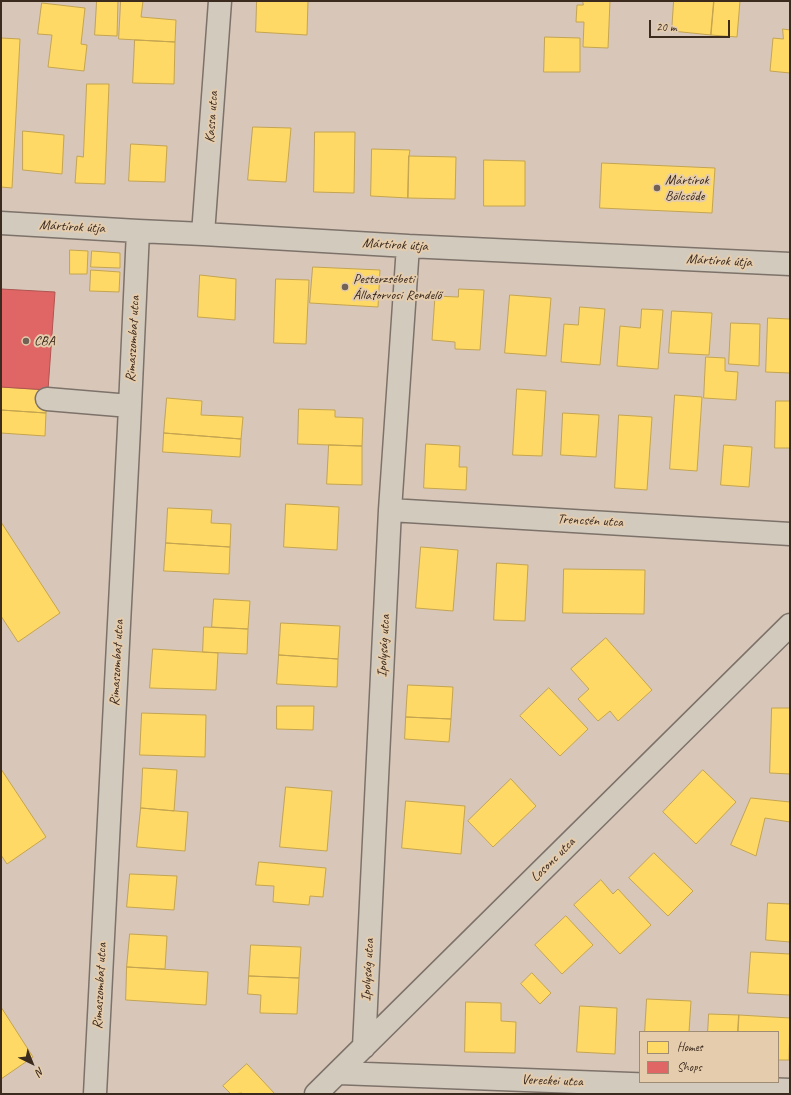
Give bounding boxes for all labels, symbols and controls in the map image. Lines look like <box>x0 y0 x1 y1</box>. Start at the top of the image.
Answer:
scale bar <box>651 12 732 38</box>
text: 20 m <box>656 19 676 35</box>
street label: Kassa utca <box>202 91 222 143</box>
place label: Mártírok Bölcsőde <box>665 172 709 204</box>
marker: Mártírok Bölcsőde <box>652 183 662 193</box>
street label: Mártírok útja <box>39 217 105 237</box>
street label: Mártírok útja <box>362 235 428 255</box>
street label: Mártírok útja <box>686 251 752 271</box>
place label: Pesterzsébeti Állatorvosi Rendelő <box>353 271 441 304</box>
marker: Pesterzsébeti Állatorvosi Rendelő <box>340 282 350 292</box>
street label: Rimaszombat utca <box>122 296 144 382</box>
place label: CBA <box>34 333 55 349</box>
marker: CBA <box>21 336 31 346</box>
street label: Trencsén utca <box>557 511 623 531</box>
street label: Ipolyság utca <box>374 614 394 678</box>
street label: Rimaszombat utca <box>106 620 128 706</box>
street label: Losonc utca <box>527 834 579 886</box>
street label: Ipolyság utca <box>358 938 378 1002</box>
street label: Rimaszombat utca <box>89 943 111 1029</box>
legend <box>639 1031 779 1083</box>
text: Homes <box>677 1039 703 1055</box>
north arrow <box>12 1043 52 1083</box>
text: Shops <box>677 1059 702 1075</box>
text: N <box>33 1064 47 1079</box>
street label: Vereckei utca <box>521 1072 583 1090</box>

